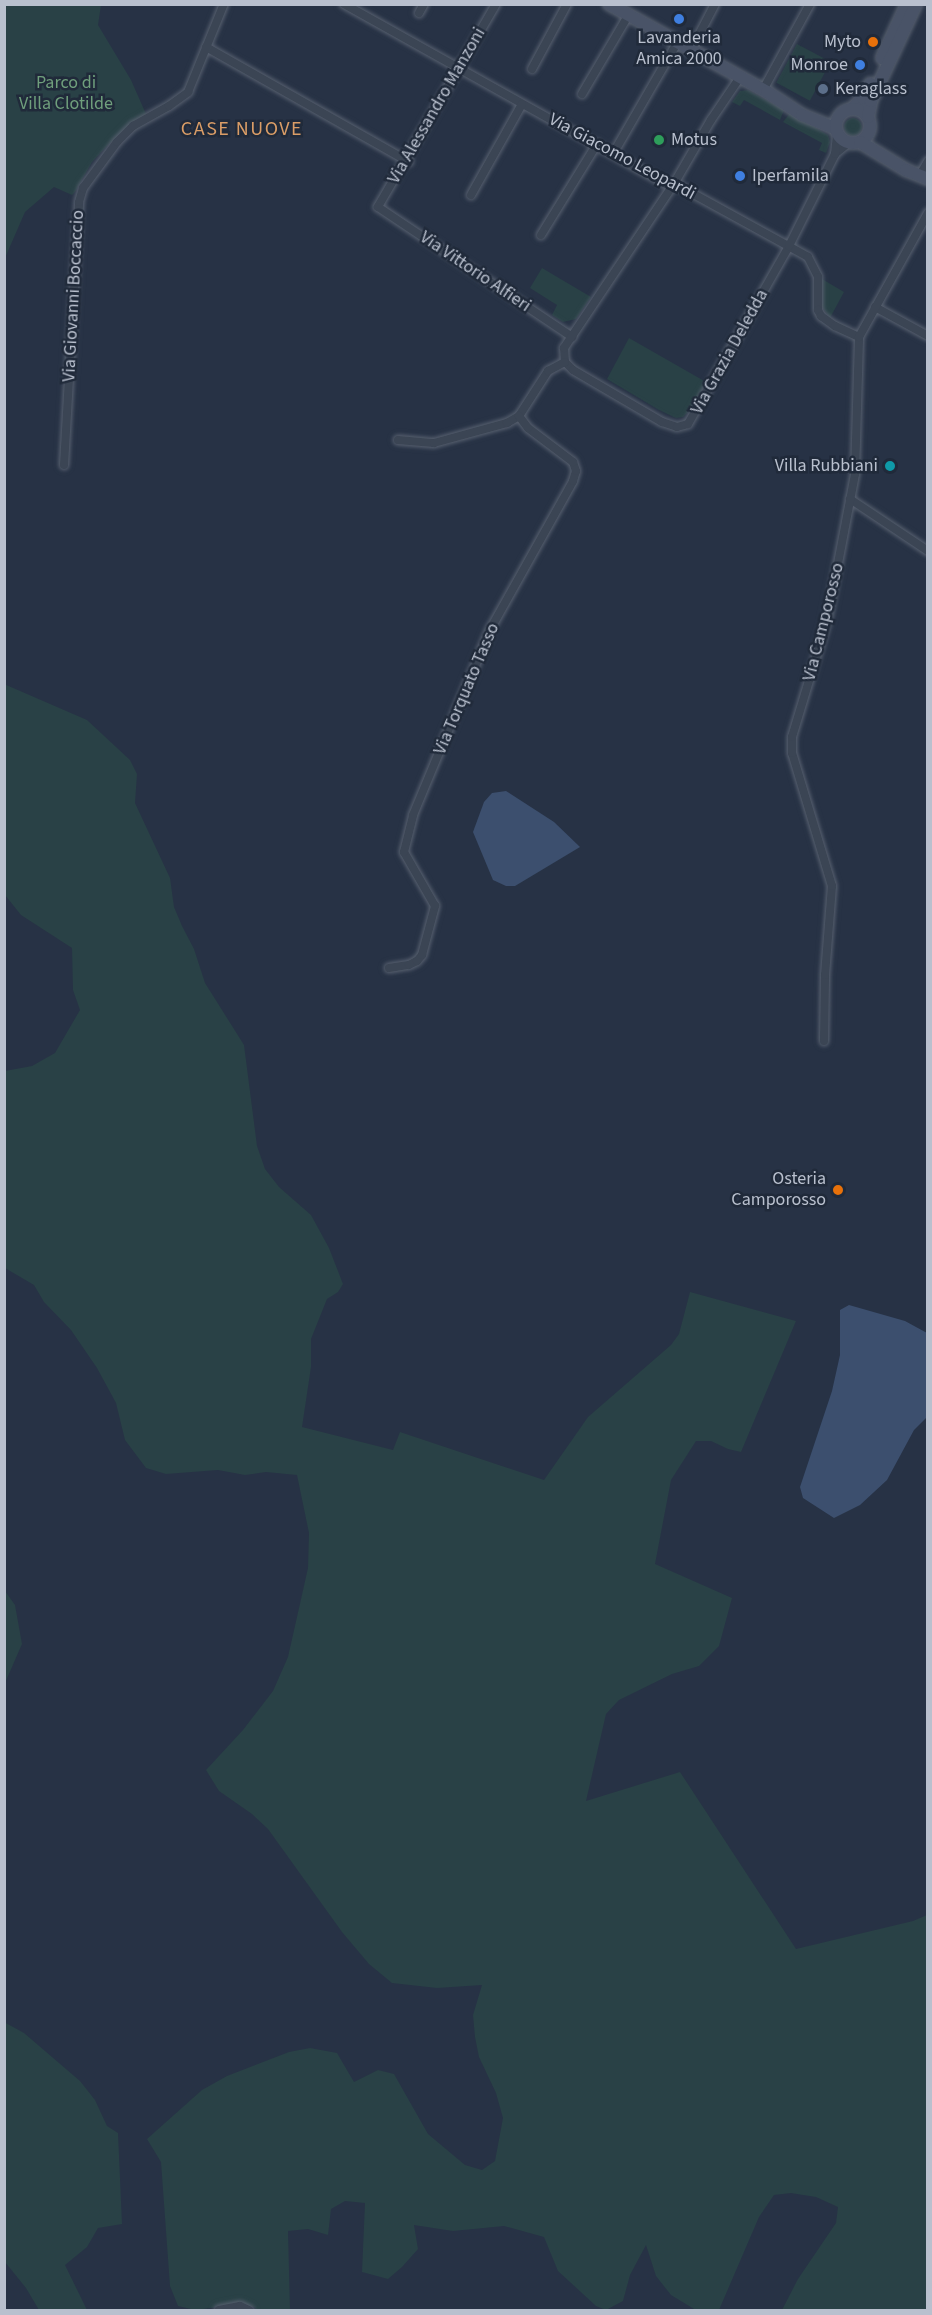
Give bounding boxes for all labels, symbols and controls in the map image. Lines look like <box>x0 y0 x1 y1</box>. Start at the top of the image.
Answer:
marker: Lavanderia Amica 2000 <box>672 12 686 26</box>
street label: Via Alessandro Manzoni <box>384 24 490 188</box>
place label: Lavanderia Amica 2000 <box>636 28 722 70</box>
place label: Myto <box>824 31 861 53</box>
marker: Myto <box>866 35 880 49</box>
place label: Monroe <box>791 54 848 76</box>
marker: Monroe <box>853 58 867 72</box>
park label: Parco di Villa Clotilde <box>19 73 113 116</box>
place label: Keraglass <box>835 78 907 100</box>
marker: Keraglass <box>816 82 830 96</box>
street label: Via Giacomo Leopardi <box>545 109 699 205</box>
district label: CASE NUOVE <box>181 117 303 141</box>
place label: Motus <box>671 129 717 151</box>
marker: Motus <box>652 133 666 147</box>
place label: Iperfamila <box>752 165 829 187</box>
marker: Iperfamila <box>733 169 747 183</box>
street label: Via Giovanni Boccaccio <box>59 210 89 382</box>
street label: Via Vittorio Alfieri <box>415 227 535 317</box>
street label: Via Grazia Deledda <box>687 286 773 418</box>
place label: Villa Rubbiani <box>775 455 878 477</box>
marker: Villa Rubbiani <box>883 459 897 473</box>
street label: Via Camporosso <box>799 561 849 683</box>
street label: Via Torquato Tasso <box>430 620 504 758</box>
place label: Osteria Camporosso <box>731 1169 826 1212</box>
marker: Osteria Camporosso <box>831 1183 845 1197</box>

